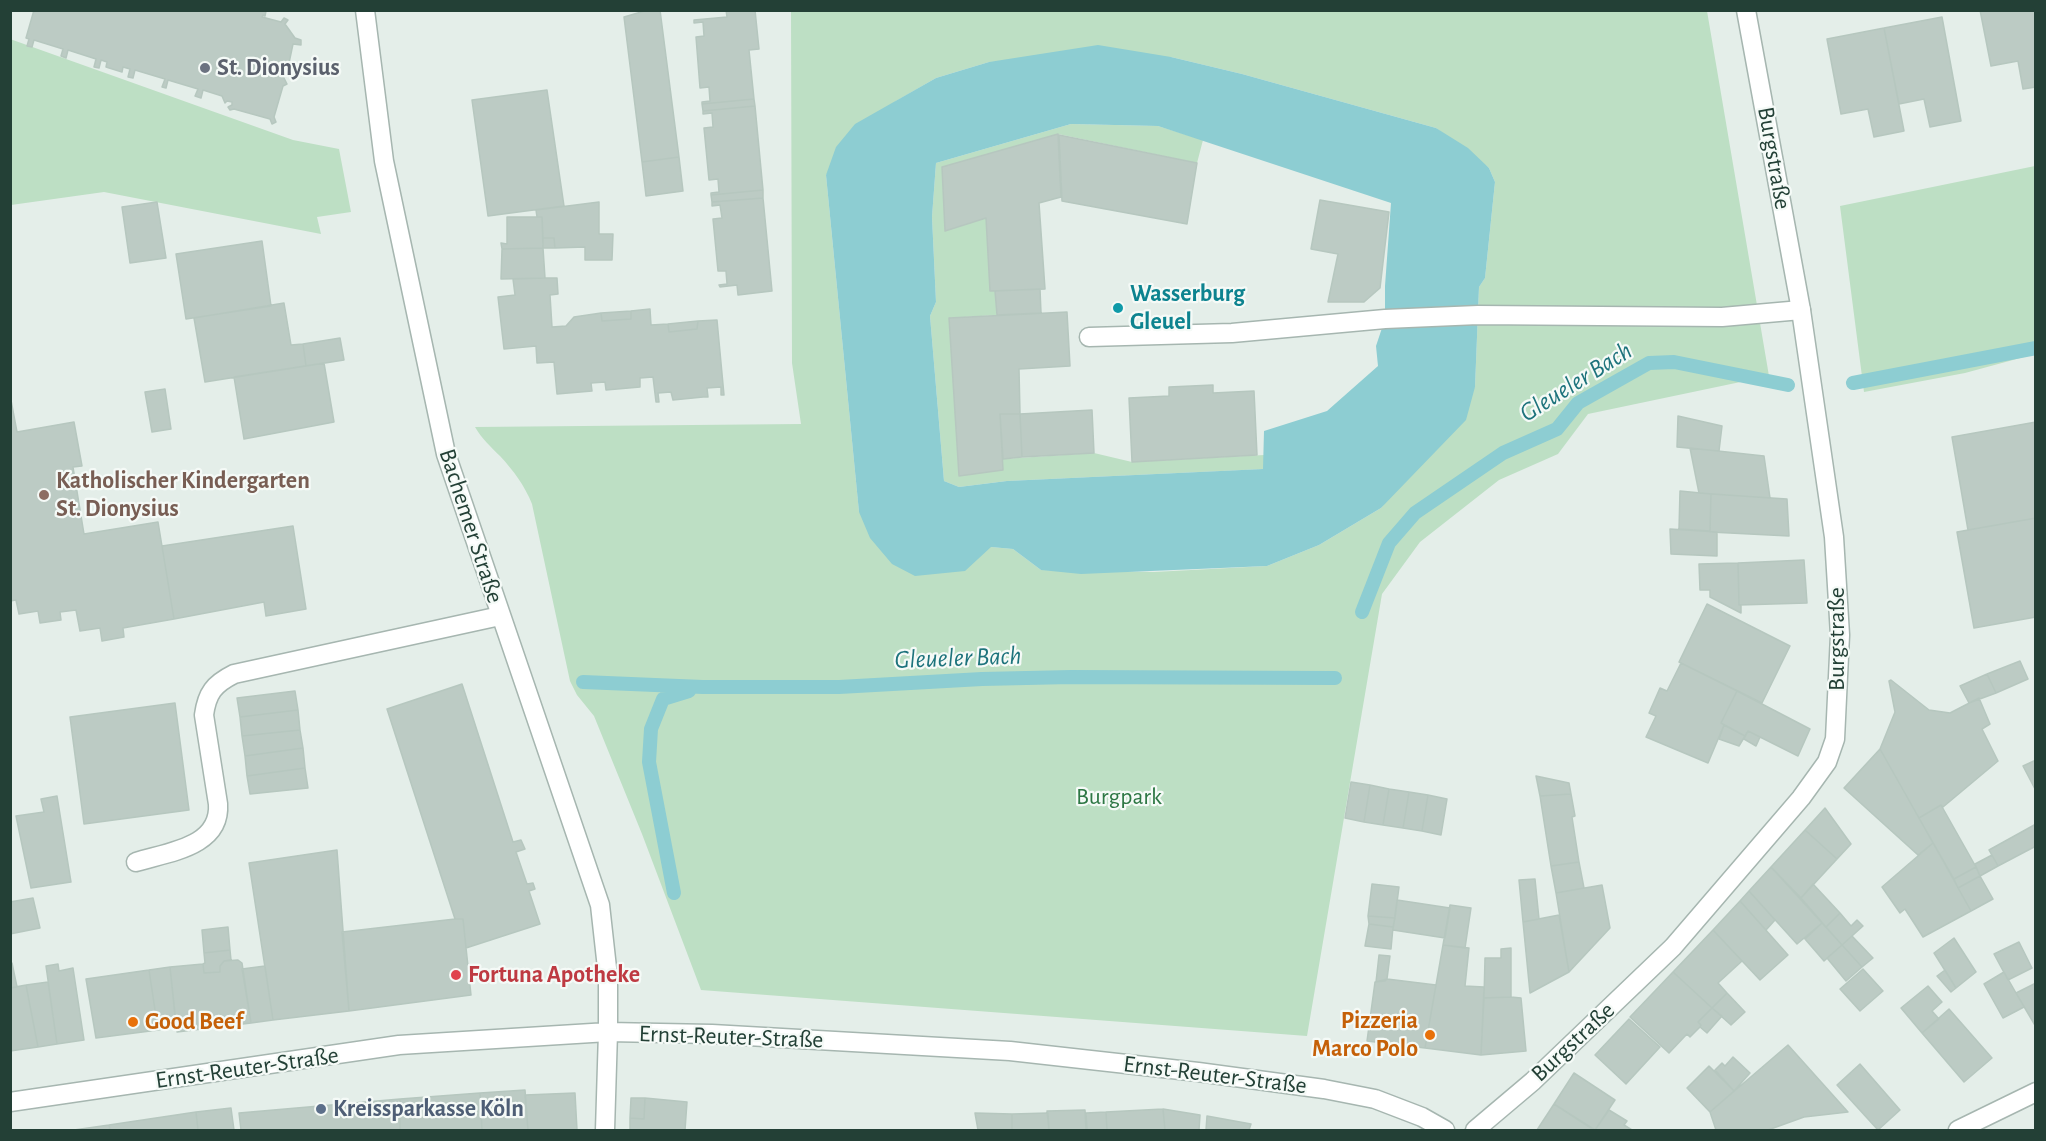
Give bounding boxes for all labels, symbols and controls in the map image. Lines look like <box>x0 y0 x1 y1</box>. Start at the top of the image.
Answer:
place label: St. Dionysius <box>217 54 340 82</box>
marker: St. Dionysius <box>198 61 212 75</box>
street label: Burgstraße <box>1751 104 1797 212</box>
place label: Wasserburg Gleuel <box>1130 280 1245 336</box>
marker: Wasserburg Gleuel <box>1111 301 1125 315</box>
water label: Gleueler Bach <box>1514 335 1638 429</box>
street label: Bachemer Straße <box>432 445 510 607</box>
place label: Katholischer Kindergarten St. Dionysius <box>56 467 310 523</box>
marker: Katholischer Kindergarten St. Dionysius <box>37 488 51 502</box>
street label: Burgstraße <box>1823 587 1851 691</box>
water label: Gleueler Bach <box>894 640 1022 676</box>
park label: Burgpark <box>1076 783 1162 811</box>
place label: Fortuna Apotheke <box>468 961 640 989</box>
marker: Fortuna Apotheke <box>449 968 463 982</box>
street label: Burgstraße <box>1525 996 1621 1088</box>
place label: Pizzeria Marco Polo <box>1312 1007 1418 1063</box>
place label: Good Beef <box>145 1008 243 1036</box>
marker: Good Beef <box>126 1015 140 1029</box>
street label: Ernst-Reuter-Straße <box>638 1019 824 1055</box>
marker: Pizzeria Marco Polo <box>1423 1028 1437 1042</box>
street label: Ernst-Reuter-Straße <box>154 1041 340 1095</box>
street label: Ernst-Reuter-Straße <box>1122 1049 1308 1101</box>
place label: Kreissparkasse Köln <box>333 1095 524 1123</box>
marker: Kreissparkasse Köln <box>314 1102 328 1116</box>

